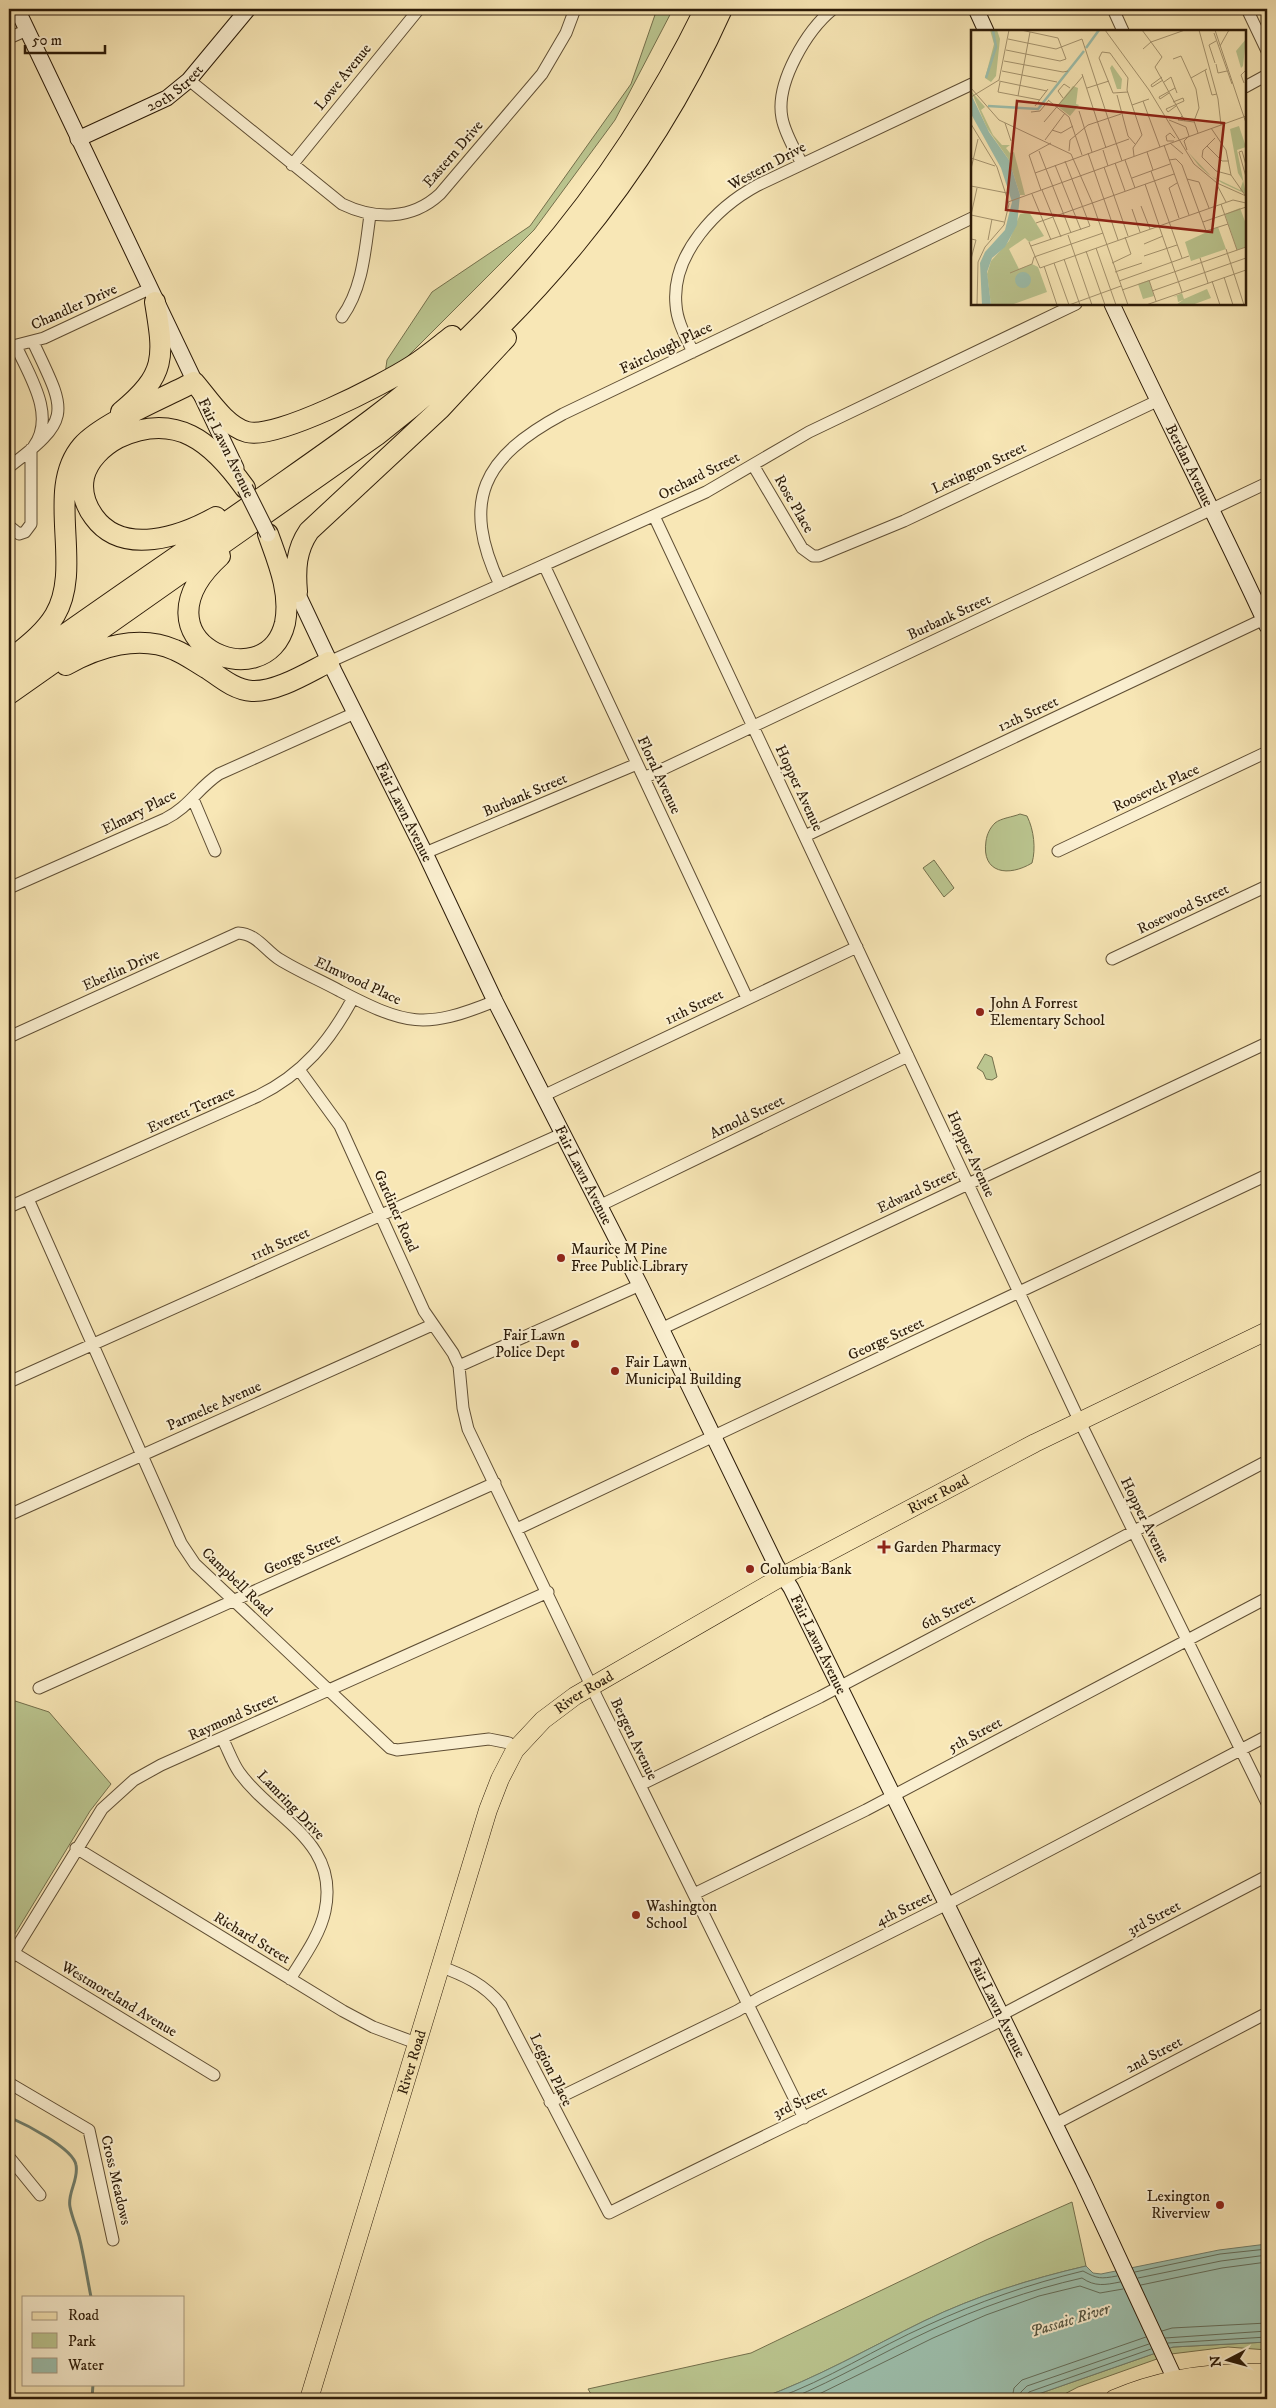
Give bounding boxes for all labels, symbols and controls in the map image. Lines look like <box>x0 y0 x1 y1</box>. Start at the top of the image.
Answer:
scale bar <box>25 22 105 54</box>
inset map <box>971 30 1246 305</box>
text: 50 m <box>32 31 62 50</box>
street label: Lowe Avenue <box>310 40 376 114</box>
street label: 20th Street <box>144 61 207 116</box>
street label: Eastern Drive <box>419 116 487 192</box>
street label: Western Drive <box>724 138 809 195</box>
street label: Chandler Drive <box>28 280 120 334</box>
street label: Fairclough Place <box>617 317 715 379</box>
street label: Fair Lawn Avenue <box>194 395 258 501</box>
street label: Berdan Avenue <box>1162 421 1218 510</box>
street label: Lexington Street <box>929 438 1029 498</box>
street label: Orchard Street <box>655 447 743 505</box>
street label: Rose Place <box>770 472 818 536</box>
street label: Burbank Street <box>904 589 994 645</box>
street label: 12th Street <box>995 692 1061 736</box>
street label: Floral Avenue <box>633 733 685 817</box>
street label: Hopper Avenue <box>771 742 827 834</box>
street label: Fair Lawn Avenue <box>372 759 437 865</box>
street label: Roosevelt Place <box>1110 760 1202 816</box>
street label: Burbank Street <box>480 769 570 821</box>
street label: Elmary Place <box>99 785 179 839</box>
street label: Rosewood Street <box>1134 879 1232 938</box>
street label: Eberlin Drive <box>80 945 162 995</box>
street label: Elmwood Place <box>312 953 404 1009</box>
street label: 11th Street <box>662 985 726 1029</box>
place label: John A Forrest Elementary School <box>988 994 1105 1030</box>
marker: John A Forrest Elementary School <box>974 1006 986 1018</box>
street label: Everett Terrace <box>144 1082 238 1138</box>
street label: Arnold Street <box>707 1091 788 1143</box>
street label: Hopper Avenue <box>943 1108 999 1200</box>
street label: Fair Lawn Avenue <box>551 1122 617 1228</box>
street label: Edward Street <box>874 1164 960 1218</box>
street label: Gardiner Road <box>370 1167 423 1255</box>
street label: 11th Street <box>248 1223 313 1265</box>
place label: Maurice M Pine Free Public Library <box>571 1240 689 1276</box>
marker: Maurice M Pine Free Public Library <box>555 1252 567 1264</box>
street label: George Street <box>845 1313 927 1365</box>
place label: Fair Lawn Police Dept <box>495 1326 565 1362</box>
marker: Fair Lawn Police Dept <box>569 1338 581 1350</box>
place label: Fair Lawn Municipal Building <box>625 1353 742 1389</box>
marker: Fair Lawn Municipal Building <box>609 1365 621 1377</box>
street label: Parmelee Avenue <box>164 1377 264 1435</box>
street label: River Road <box>904 1470 972 1518</box>
street label: Hopper Avenue <box>1116 1474 1174 1566</box>
street label: George Street <box>261 1529 343 1579</box>
place label: Garden Pharmacy <box>894 1538 1002 1557</box>
marker: Garden Pharmacy <box>878 1541 890 1553</box>
street label: Campbell Road <box>197 1543 277 1621</box>
place label: Columbia Bank <box>760 1560 852 1579</box>
marker: Columbia Bank <box>744 1563 756 1575</box>
street label: 6th Street <box>917 1590 979 1634</box>
street label: Fair Lawn Avenue <box>786 1591 851 1697</box>
street label: River Road <box>550 1666 617 1718</box>
street label: Raymond Street <box>185 1689 281 1745</box>
street label: Bergen Avenue <box>606 1695 662 1783</box>
street label: 5th Street <box>945 1713 1006 1757</box>
street label: Lamring Drive <box>253 1766 329 1844</box>
street label: 4th Street <box>873 1887 935 1931</box>
street label: 3rd Street <box>1124 1896 1184 1940</box>
place label: Washington School <box>645 1897 717 1933</box>
street label: Richard Street <box>210 1908 294 1968</box>
marker: Washington School <box>630 1909 642 1921</box>
street label: Fair Lawn Avenue <box>965 1955 1030 2061</box>
street label: Westmoreland Avenue <box>57 1956 180 2041</box>
street label: River Road <box>393 2027 430 2097</box>
street label: Legion Place <box>525 2030 577 2110</box>
street label: 2nd Street <box>1122 2032 1186 2078</box>
street label: 3rd Street <box>770 2081 830 2123</box>
street label: Cross Meadows <box>96 2133 136 2227</box>
place label: Lexington Riverview <box>1147 2187 1210 2223</box>
marker: Lexington Riverview <box>1214 2199 1226 2211</box>
legend <box>22 2296 185 2386</box>
water label: Passaic River <box>1028 2298 1113 2342</box>
text: Road <box>68 2306 100 2325</box>
text: Park <box>68 2332 97 2351</box>
north arrow <box>1204 2336 1254 2386</box>
text: N <box>1206 2354 1226 2368</box>
text: Water <box>67 2356 104 2375</box>

